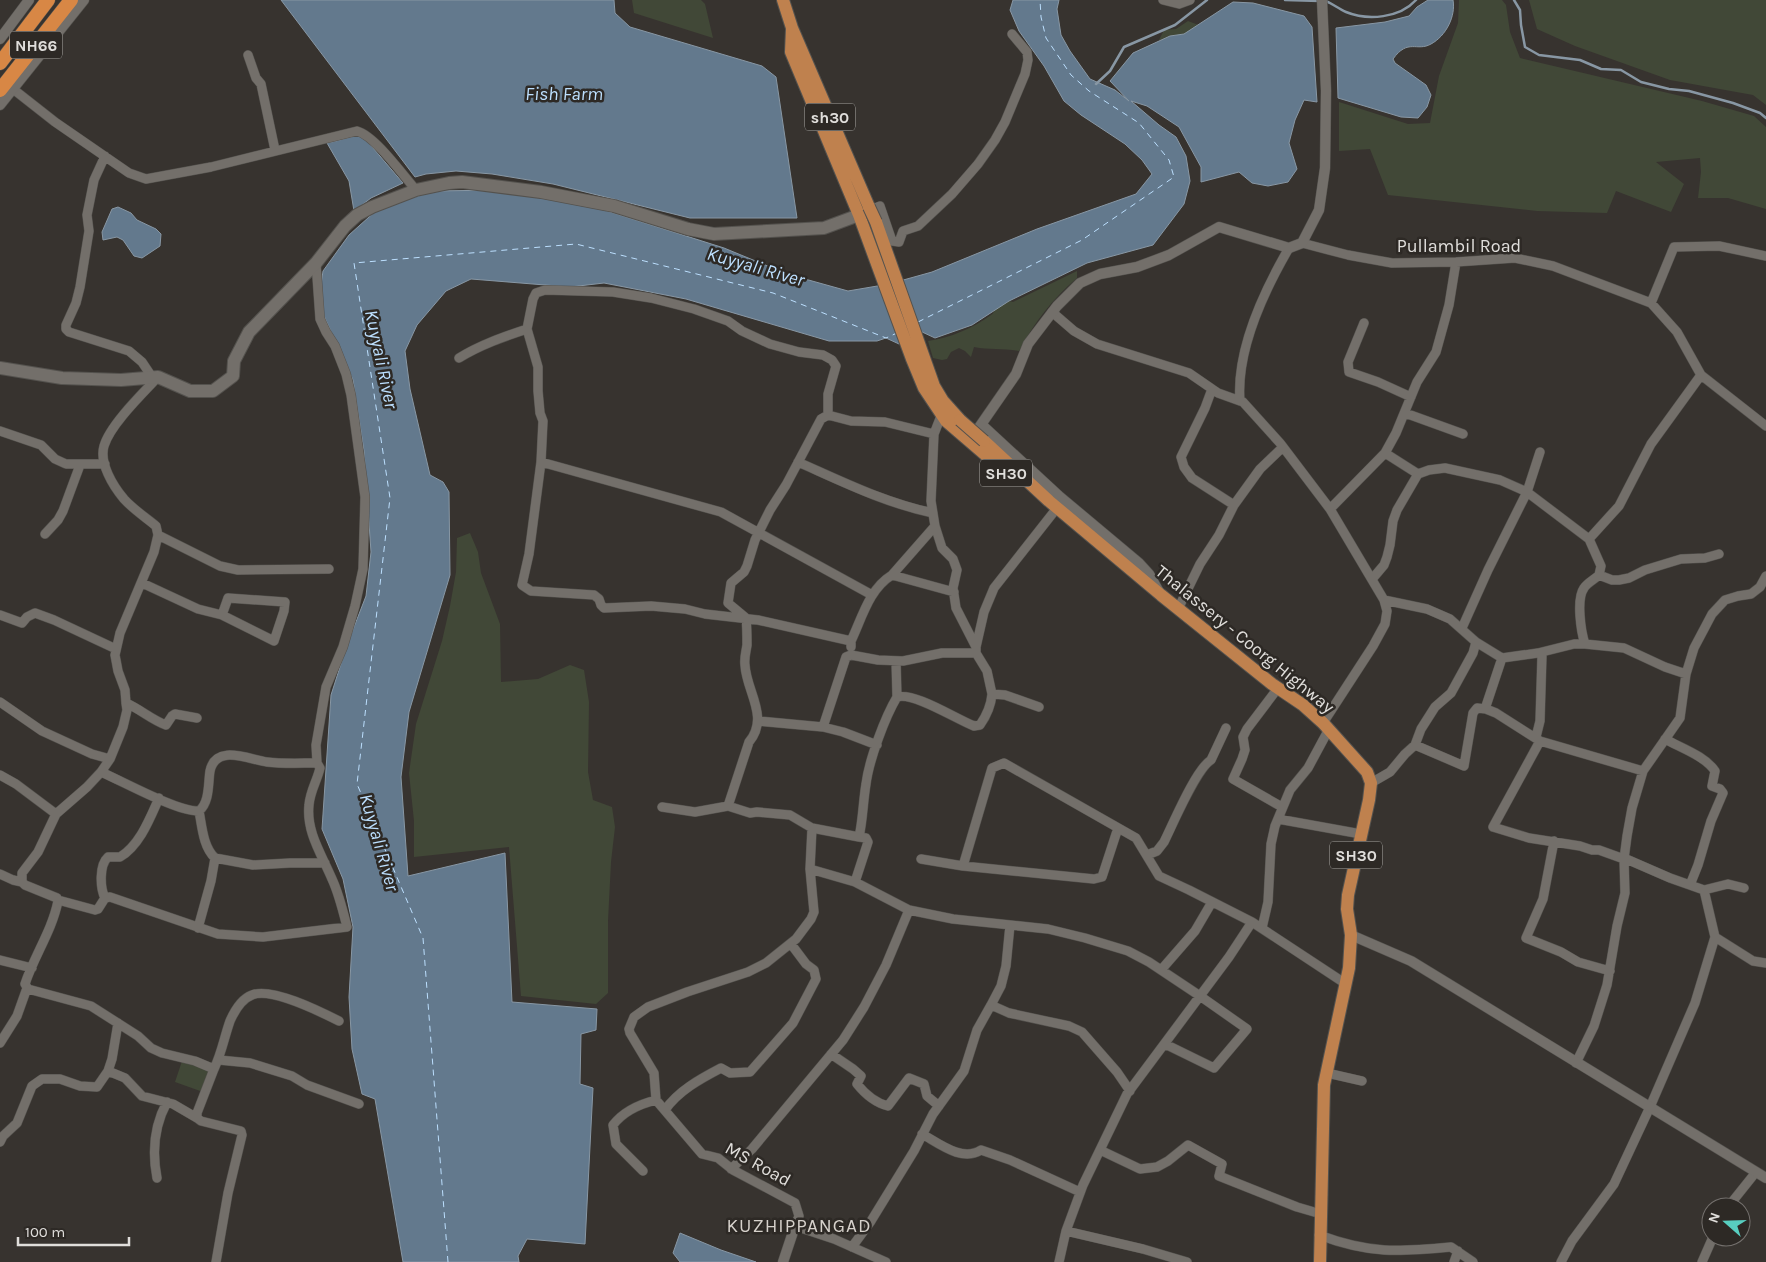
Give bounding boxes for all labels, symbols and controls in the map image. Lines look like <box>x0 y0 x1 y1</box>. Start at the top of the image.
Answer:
road number: NH66 <box>10 32 62 58</box>
water label: Fish Farm <box>525 83 603 105</box>
road number: sh30 <box>805 104 855 130</box>
street label: Pullambil Road <box>1397 235 1521 257</box>
water label: Kuyyali River <box>704 243 808 292</box>
water label: Kuyyali River <box>360 308 403 412</box>
road number: SH30 <box>980 459 1032 486</box>
street label: Thalassery - Coorg Highway <box>1151 560 1339 718</box>
water label: Kuyyali River <box>355 791 404 895</box>
road number: SH30 <box>1330 842 1382 868</box>
street label: MS Road <box>721 1137 795 1191</box>
north arrow <box>1701 1197 1751 1247</box>
text: N <box>1705 1210 1724 1225</box>
scale bar <box>18 1214 129 1246</box>
district label: KUZHIPPANGAD <box>726 1215 872 1237</box>
text: 100 m <box>25 1223 65 1241</box>

